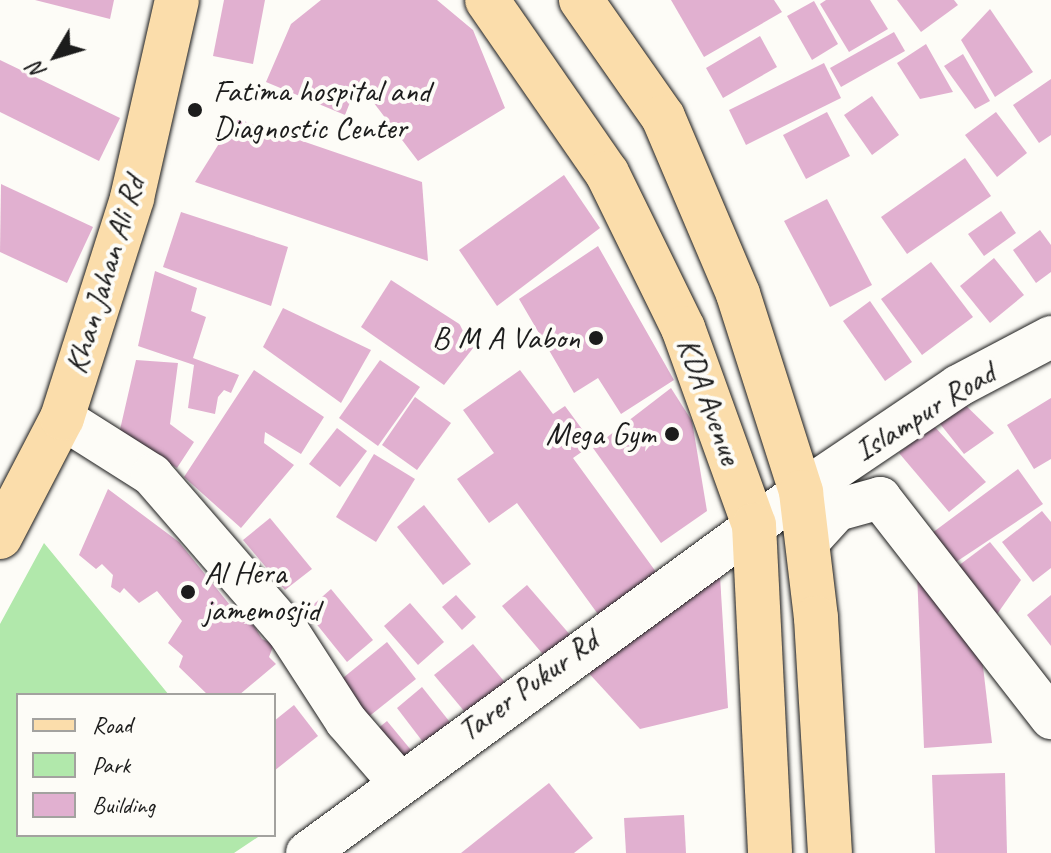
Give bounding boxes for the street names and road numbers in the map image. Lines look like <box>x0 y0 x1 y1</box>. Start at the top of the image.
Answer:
street label: Khan Jahan Ali Rd <box>57 171 153 379</box>
street label: KDA Avenue <box>668 333 750 469</box>
street label: Islampur Road <box>848 354 1002 470</box>
street label: Tarer Pukur Rd <box>450 622 606 750</box>

